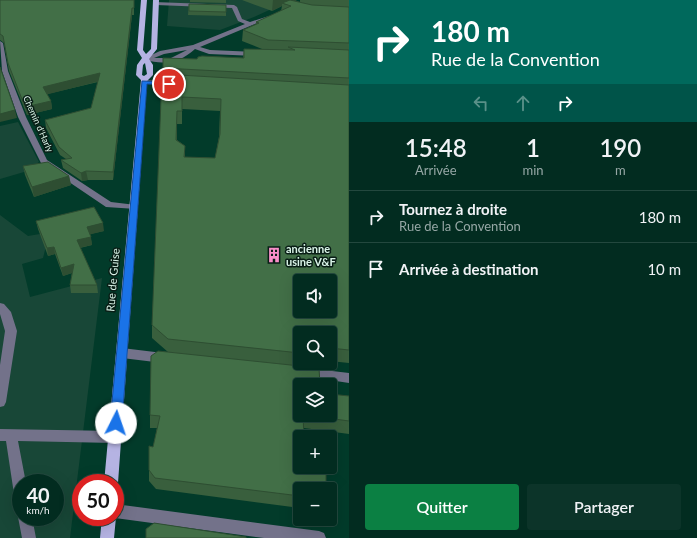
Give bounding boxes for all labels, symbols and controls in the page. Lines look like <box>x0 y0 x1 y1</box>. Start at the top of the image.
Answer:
text: 180 m <box>431 14 510 48</box>
icon: right <box>365 16 417 68</box>
text: Rue de la Convention <box>431 48 600 70</box>
pin <box>152 67 186 101</box>
icon: arrive <box>158 73 180 95</box>
icon: left <box>470 92 492 114</box>
icon: ahead <box>512 92 534 114</box>
icon: right <box>554 92 576 114</box>
street label: Chemin d'Harly <box>21 94 56 154</box>
text: 15:48 <box>405 133 467 162</box>
text: 1 <box>526 133 540 162</box>
text: 190 <box>599 133 641 162</box>
text: Arrivée <box>415 162 457 178</box>
text: min <box>522 162 544 178</box>
text: m <box>615 162 626 178</box>
text: Tournez à droite <box>399 200 507 218</box>
icon: right <box>365 206 387 228</box>
text: 180 m <box>639 208 681 226</box>
text: Rue de la Convention <box>399 218 521 234</box>
place label: ancienne usine V&F <box>286 242 336 268</box>
building icon: ancienne usine V&F <box>265 246 283 264</box>
street label: Rue de Guise <box>103 248 122 312</box>
icon: arrive <box>365 258 387 280</box>
text: Arrivée à destination <box>399 260 538 278</box>
text: 10 m <box>647 260 681 278</box>
map controls <box>293 274 337 526</box>
button: sound <box>293 274 337 318</box>
button: search <box>293 326 337 370</box>
button: layers <box>293 378 337 422</box>
position arrow <box>95 402 137 444</box>
button: + <box>293 430 337 474</box>
speed limit sign: 50 <box>72 474 124 526</box>
button: − <box>293 482 337 526</box>
text: 40 <box>26 483 50 507</box>
button: Quitter <box>365 484 519 530</box>
button: Partager <box>527 484 681 530</box>
text: km/h <box>26 504 50 516</box>

